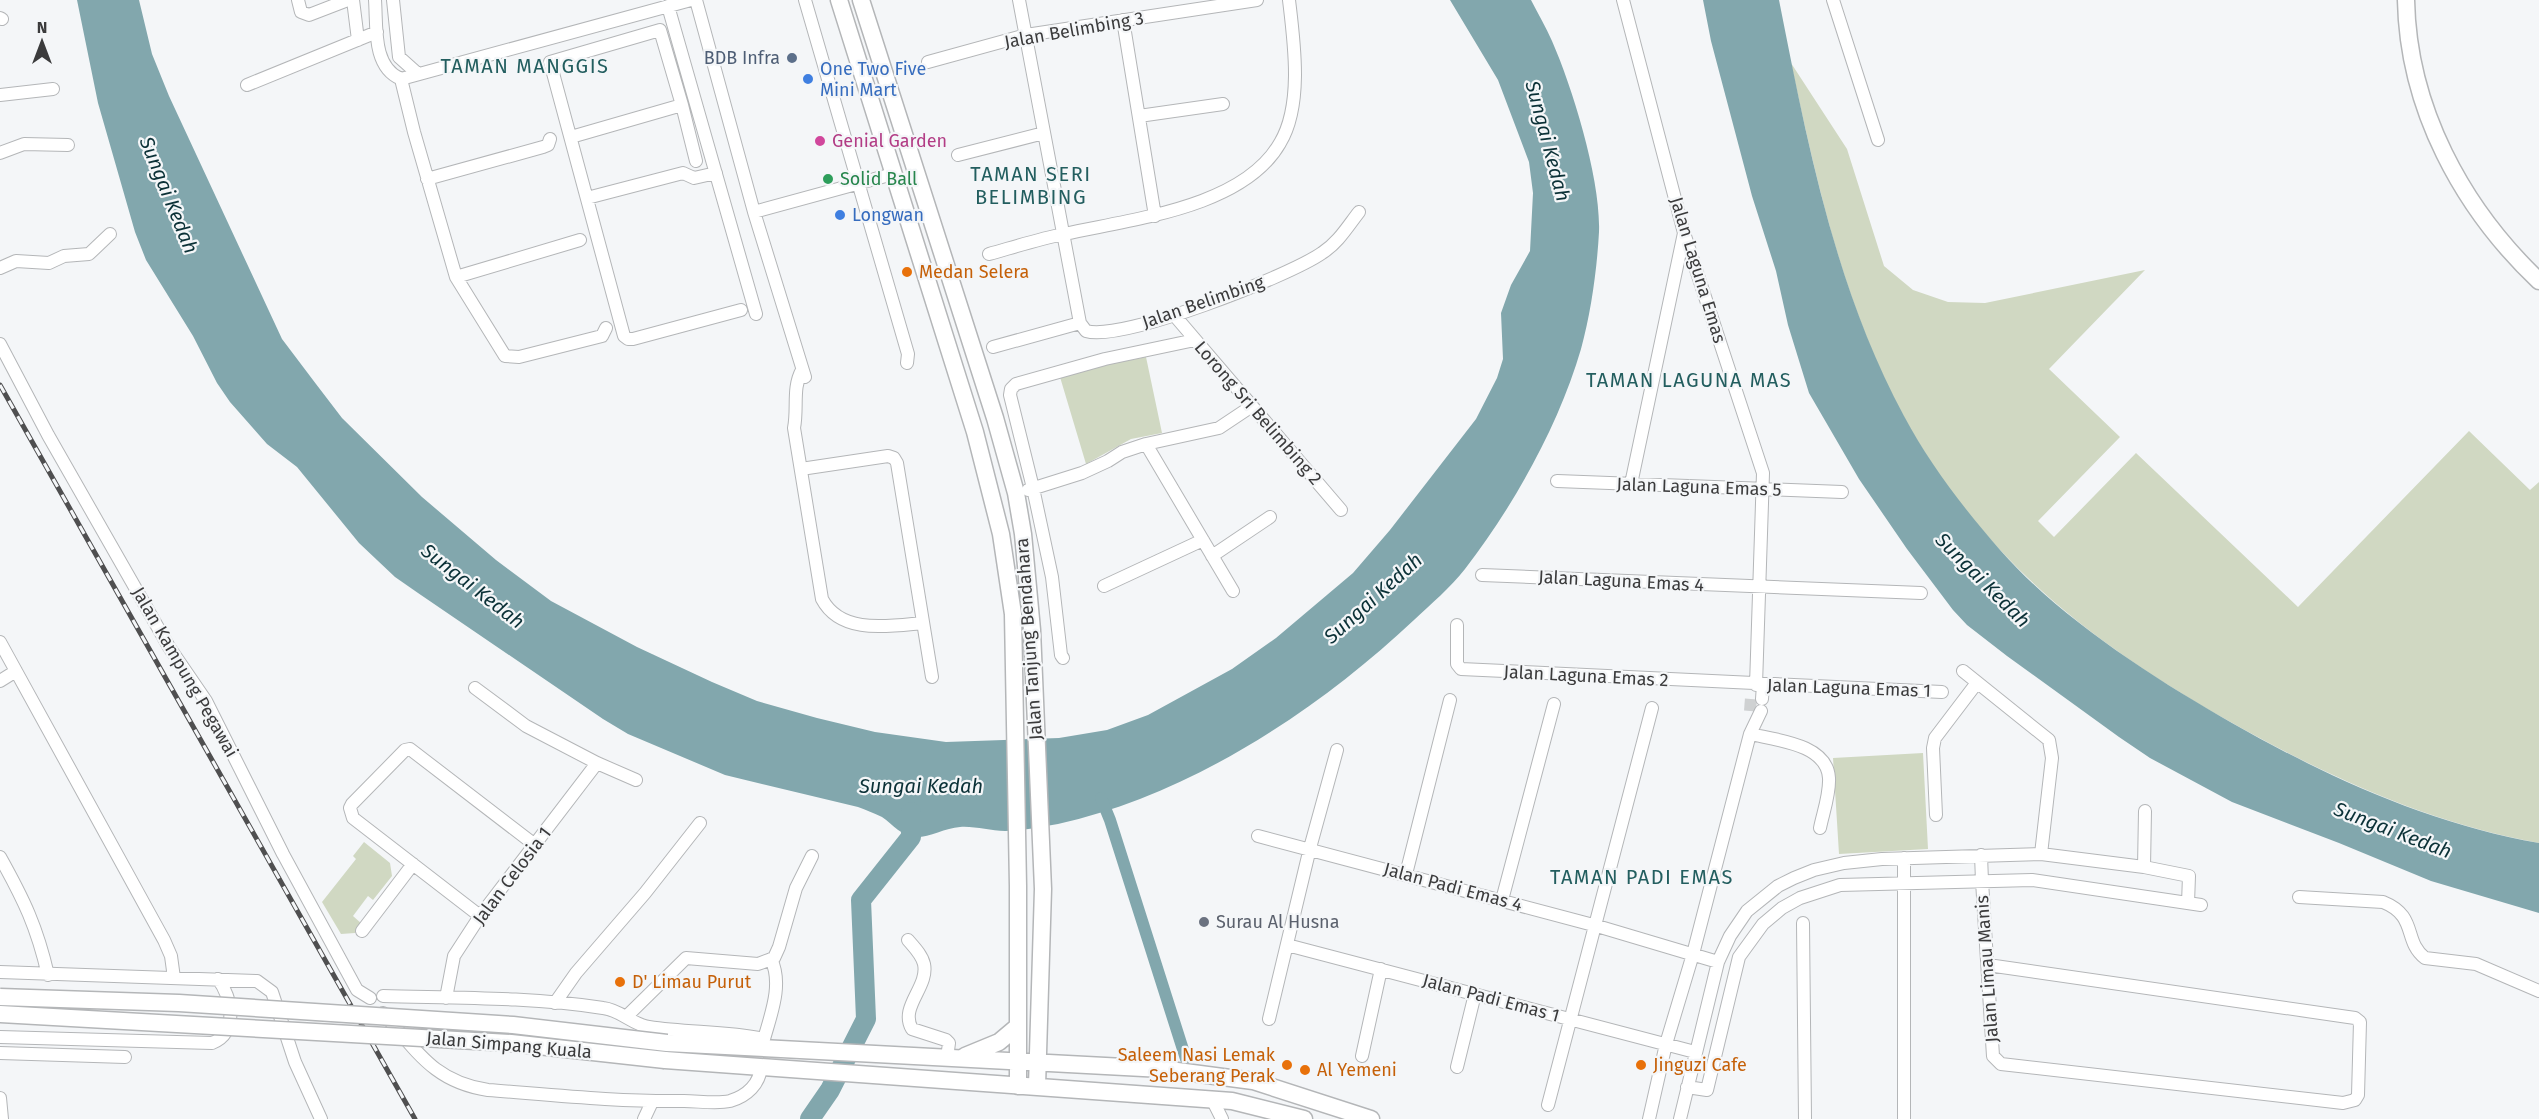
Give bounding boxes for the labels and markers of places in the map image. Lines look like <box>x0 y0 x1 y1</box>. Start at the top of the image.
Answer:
place label: BDB Infra <box>704 47 780 69</box>
marker: BDB Infra <box>785 51 799 65</box>
place label: One Two Five Mini Mart <box>820 58 926 101</box>
marker: One Two Five Mini Mart <box>801 72 815 86</box>
place label: Genial Garden <box>832 130 947 152</box>
marker: Genial Garden <box>813 134 827 148</box>
place label: Solid Ball <box>840 168 917 190</box>
marker: Solid Ball <box>821 172 835 186</box>
place label: Longwan <box>852 204 924 226</box>
marker: Longwan <box>833 208 847 222</box>
place label: Medan Selera <box>919 261 1029 283</box>
marker: Medan Selera <box>900 265 914 279</box>
place label: Surau Al Husna <box>1216 911 1339 933</box>
marker: Surau Al Husna <box>1197 915 1211 929</box>
place label: D' Limau Purut <box>632 971 752 993</box>
marker: D' Limau Purut <box>613 975 627 989</box>
place label: Saleem Nasi Lemak Seberang Perak <box>1118 1044 1276 1087</box>
place label: Jinguzi Cafe <box>1653 1054 1747 1076</box>
marker: Saleem Nasi Lemak Seberang Perak <box>1280 1058 1294 1072</box>
marker: Jinguzi Cafe <box>1634 1058 1648 1072</box>
place label: Al Yemeni <box>1317 1059 1397 1081</box>
marker: Al Yemeni <box>1298 1063 1312 1077</box>

